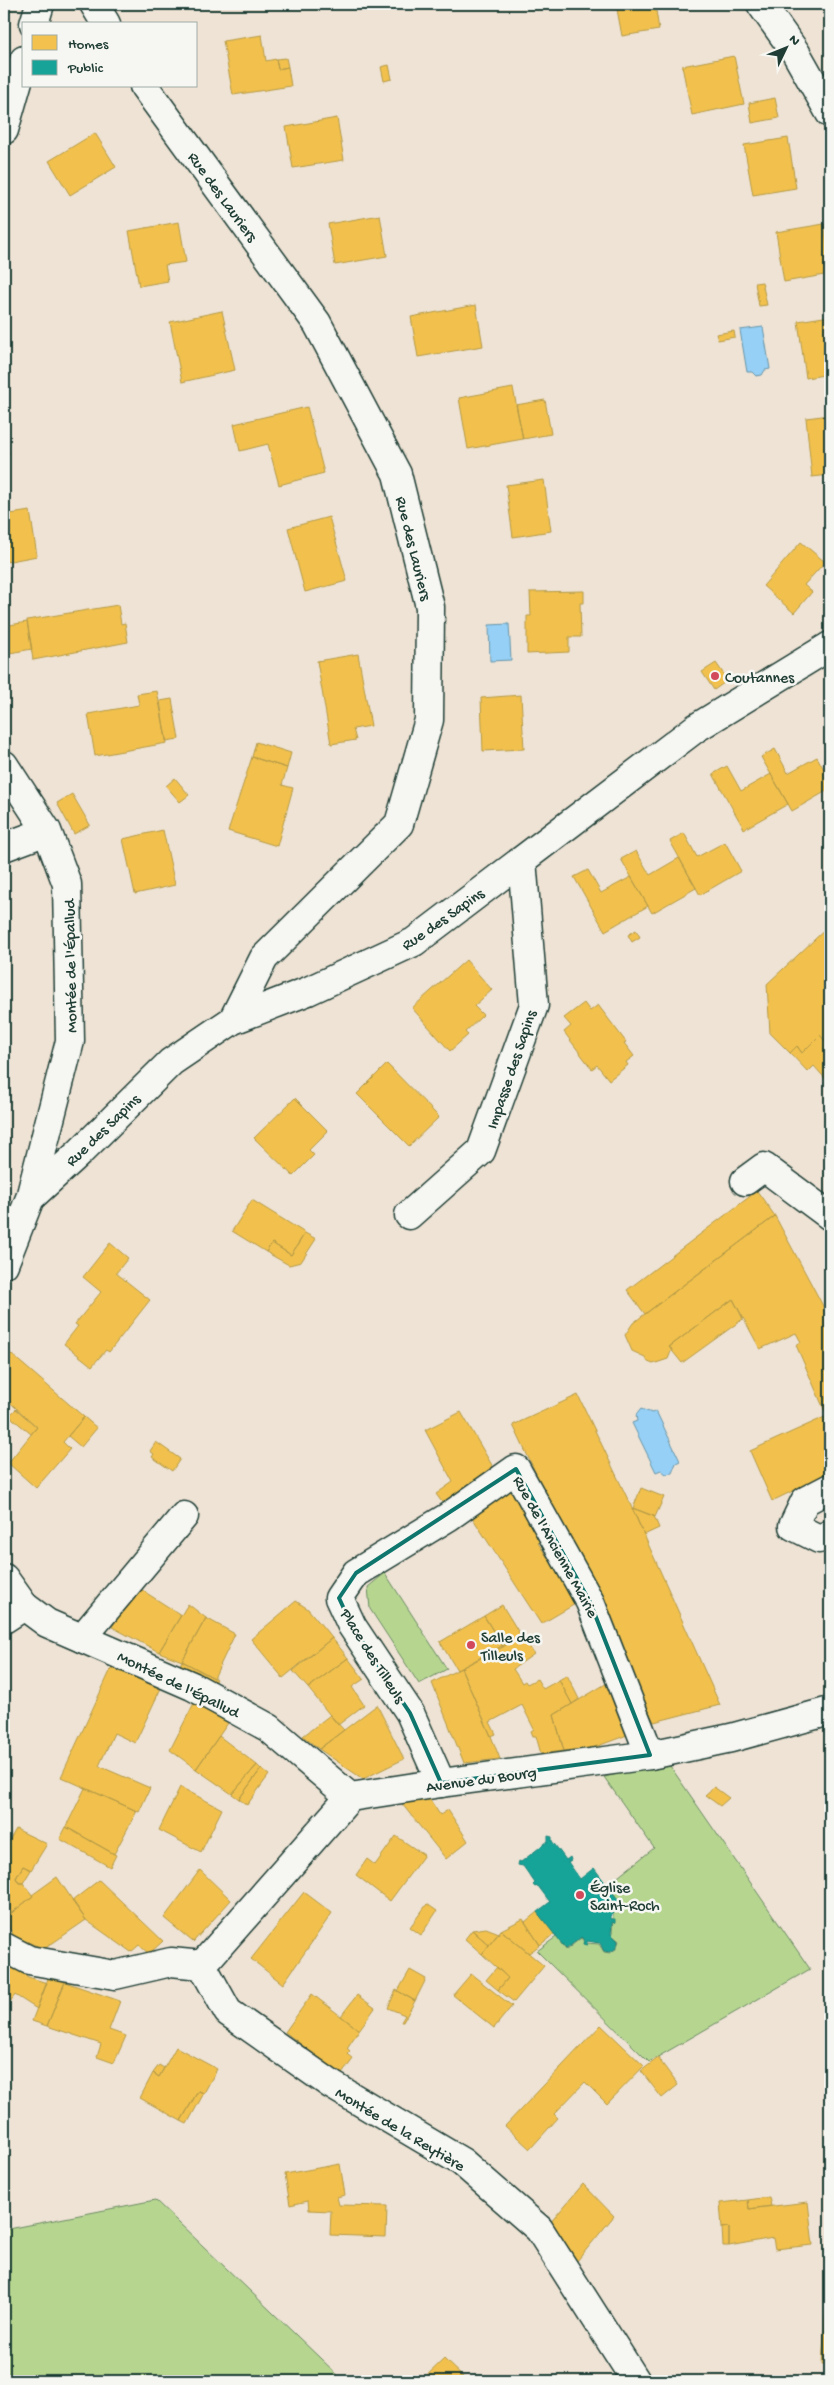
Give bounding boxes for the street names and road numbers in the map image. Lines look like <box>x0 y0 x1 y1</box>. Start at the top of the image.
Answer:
street label: Rue des Lauriers <box>182 149 261 248</box>
street label: Rue des Lauriers <box>390 495 434 604</box>
street label: Rue des Sapins <box>399 885 490 956</box>
street label: Montée de l'Épallud <box>62 897 83 1033</box>
street label: Impasse des Sapins <box>484 1007 543 1132</box>
street label: Rue des Sapins <box>63 1090 146 1172</box>
street label: Rue de l'Ancienne Mairie <box>507 1473 601 1623</box>
street label: Place des Tilleuls <box>334 1605 408 1709</box>
street label: Montée de l'Épallud <box>113 1648 243 1725</box>
street label: Avenue du Bourg <box>425 1764 538 1799</box>
street label: Montée de la Reytière <box>331 2085 468 2178</box>

